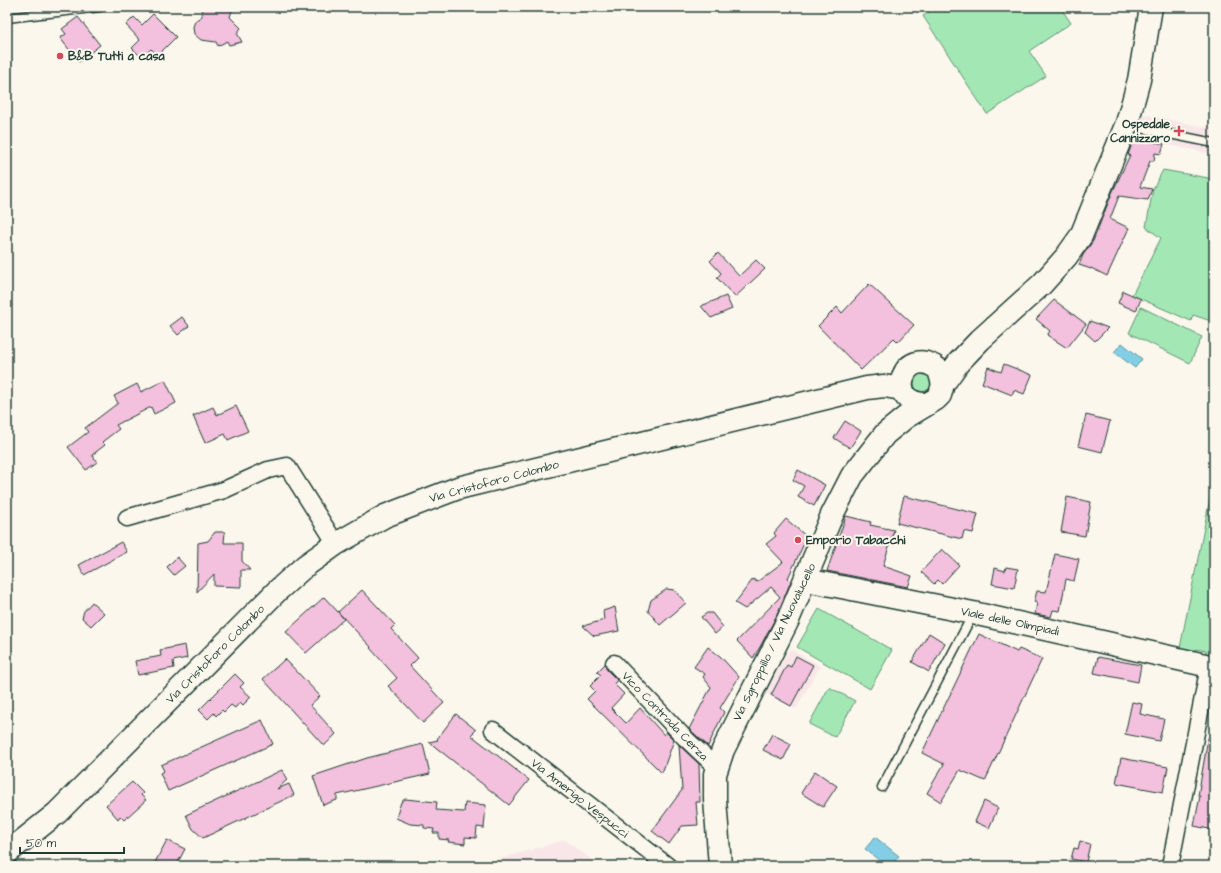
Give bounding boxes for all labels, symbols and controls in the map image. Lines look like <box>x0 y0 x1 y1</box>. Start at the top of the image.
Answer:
place label: B&B Tutti a casa <box>68 48 165 65</box>
marker: B&B Tutti a casa <box>55 51 65 61</box>
place label: Ospedale Cannizzaro <box>1110 116 1171 147</box>
marker: Ospedale Cannizzaro <box>1173 125 1185 137</box>
street label: Via Cristoforo Colombo <box>427 456 561 507</box>
place label: Emporio Tabacchi <box>806 532 905 550</box>
marker: Emporio Tabacchi <box>793 535 803 545</box>
street label: Via Sgroppillo / Via Nuovalucello <box>729 560 821 725</box>
street label: Via Cristoforo Colombo <box>162 601 269 708</box>
street label: Viale delle Olimpiadi <box>959 603 1061 640</box>
street label: Vico Contrada Cerza <box>618 668 712 765</box>
street label: Via Amerigo Vespucci <box>527 755 632 843</box>
scale bar <box>20 829 124 855</box>
text: 50 m <box>26 835 57 852</box>

